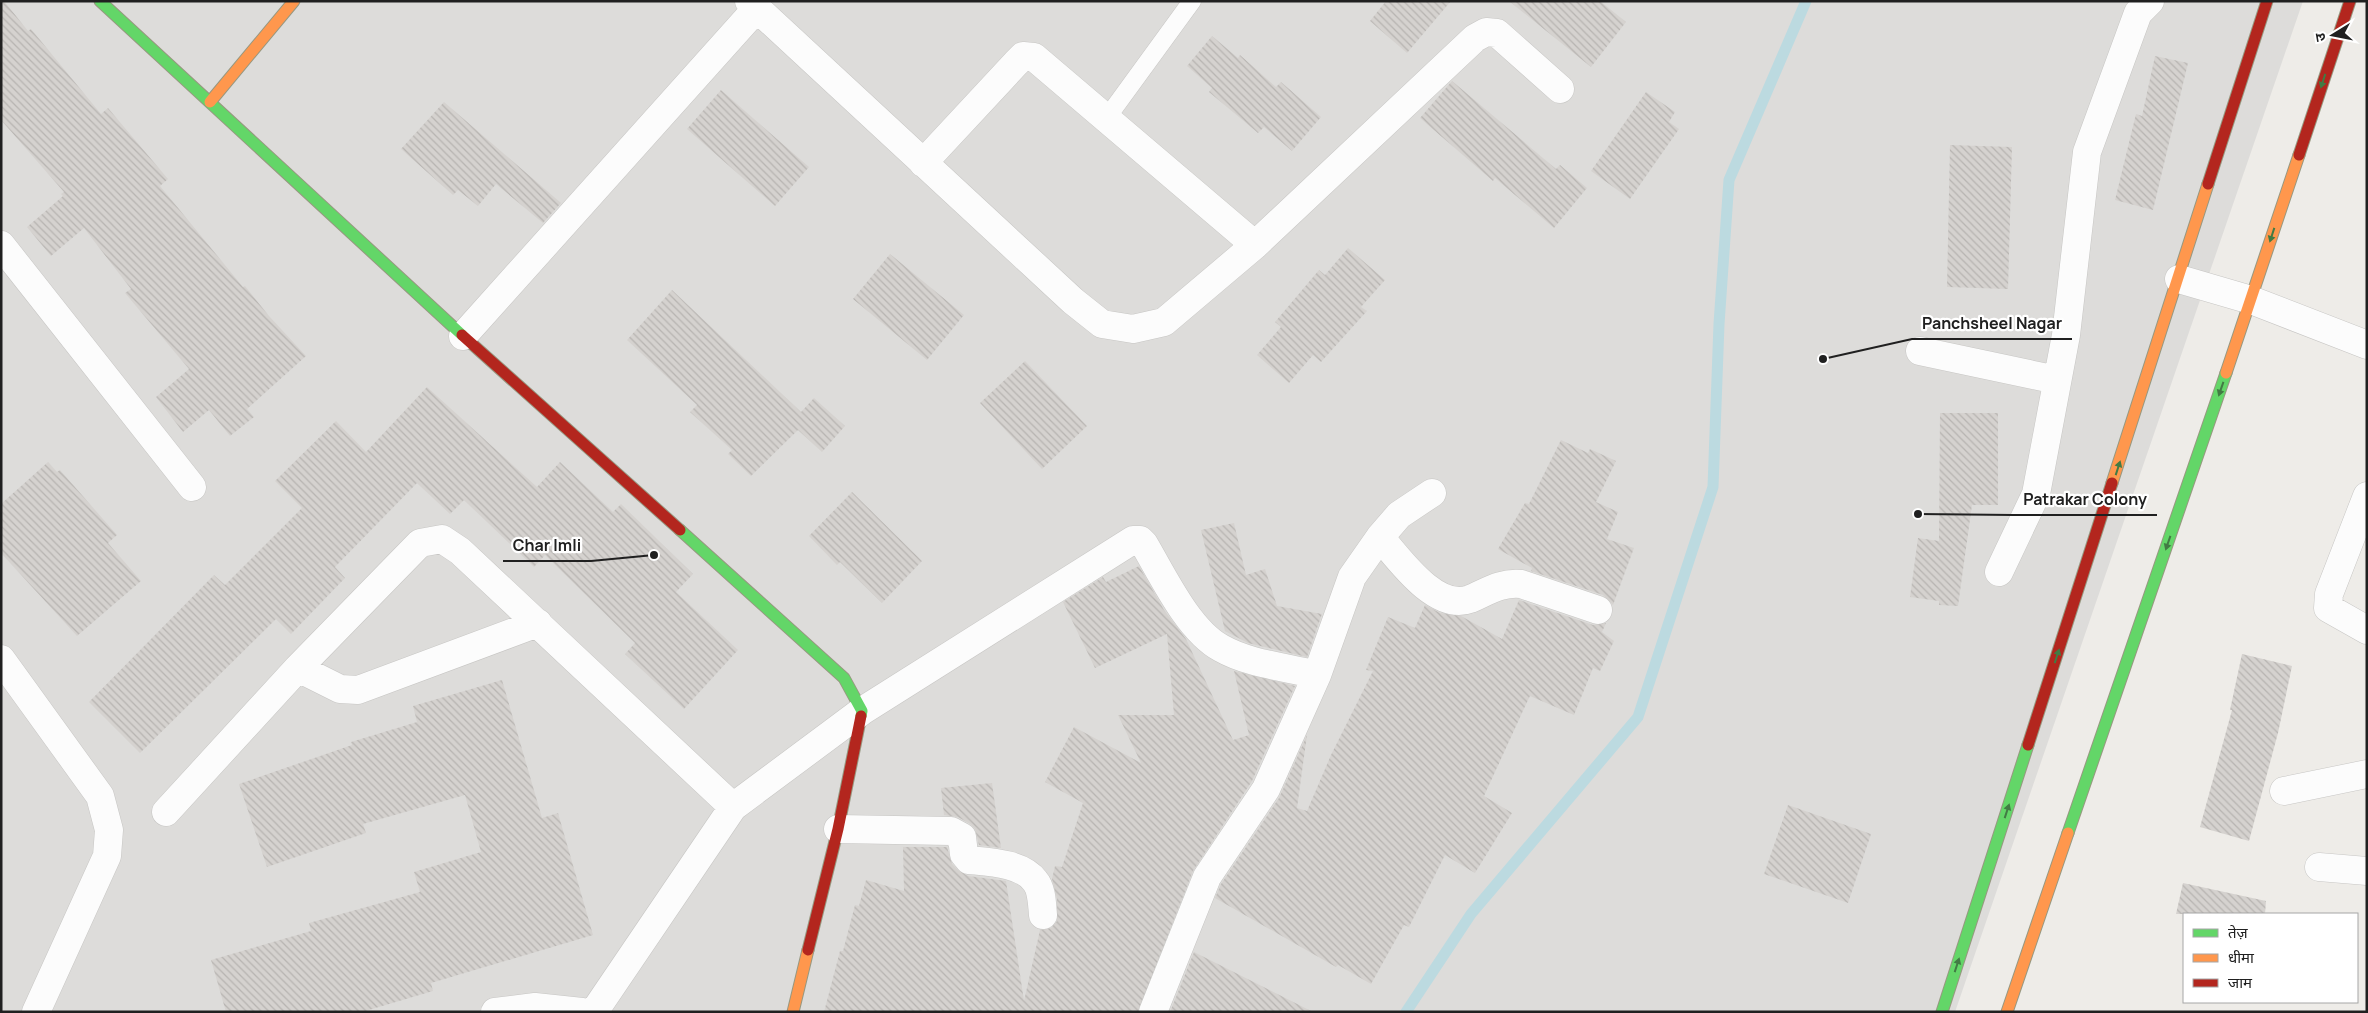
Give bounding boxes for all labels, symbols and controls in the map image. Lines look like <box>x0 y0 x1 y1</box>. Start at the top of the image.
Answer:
north arrow <box>2308 10 2358 60</box>
text: उ <box>2309 31 2330 43</box>
one-way arrow <box>2319 73 2327 88</box>
one-way arrow <box>2268 228 2276 243</box>
callout: Panchsheel Nagar <box>1912 308 2072 339</box>
text: Panchsheel Nagar <box>1922 312 2062 334</box>
one-way arrow <box>2216 382 2224 397</box>
one-way arrow <box>2115 461 2122 476</box>
callout: Patrakar Colony <box>2013 484 2157 515</box>
text: Patrakar Colony <box>2023 488 2147 510</box>
callout: Char Imli <box>503 530 591 561</box>
text: Char Imli <box>513 534 581 556</box>
one-way arrow <box>2164 536 2172 551</box>
one-way arrow <box>2054 649 2062 664</box>
one-way arrow <box>2004 803 2012 818</box>
legend <box>2183 913 2358 1003</box>
text: तेज़ <box>2228 922 2249 943</box>
text: धीमा <box>2228 947 2255 968</box>
one-way arrow <box>1954 958 1961 973</box>
text: जाम <box>2228 972 2253 993</box>

